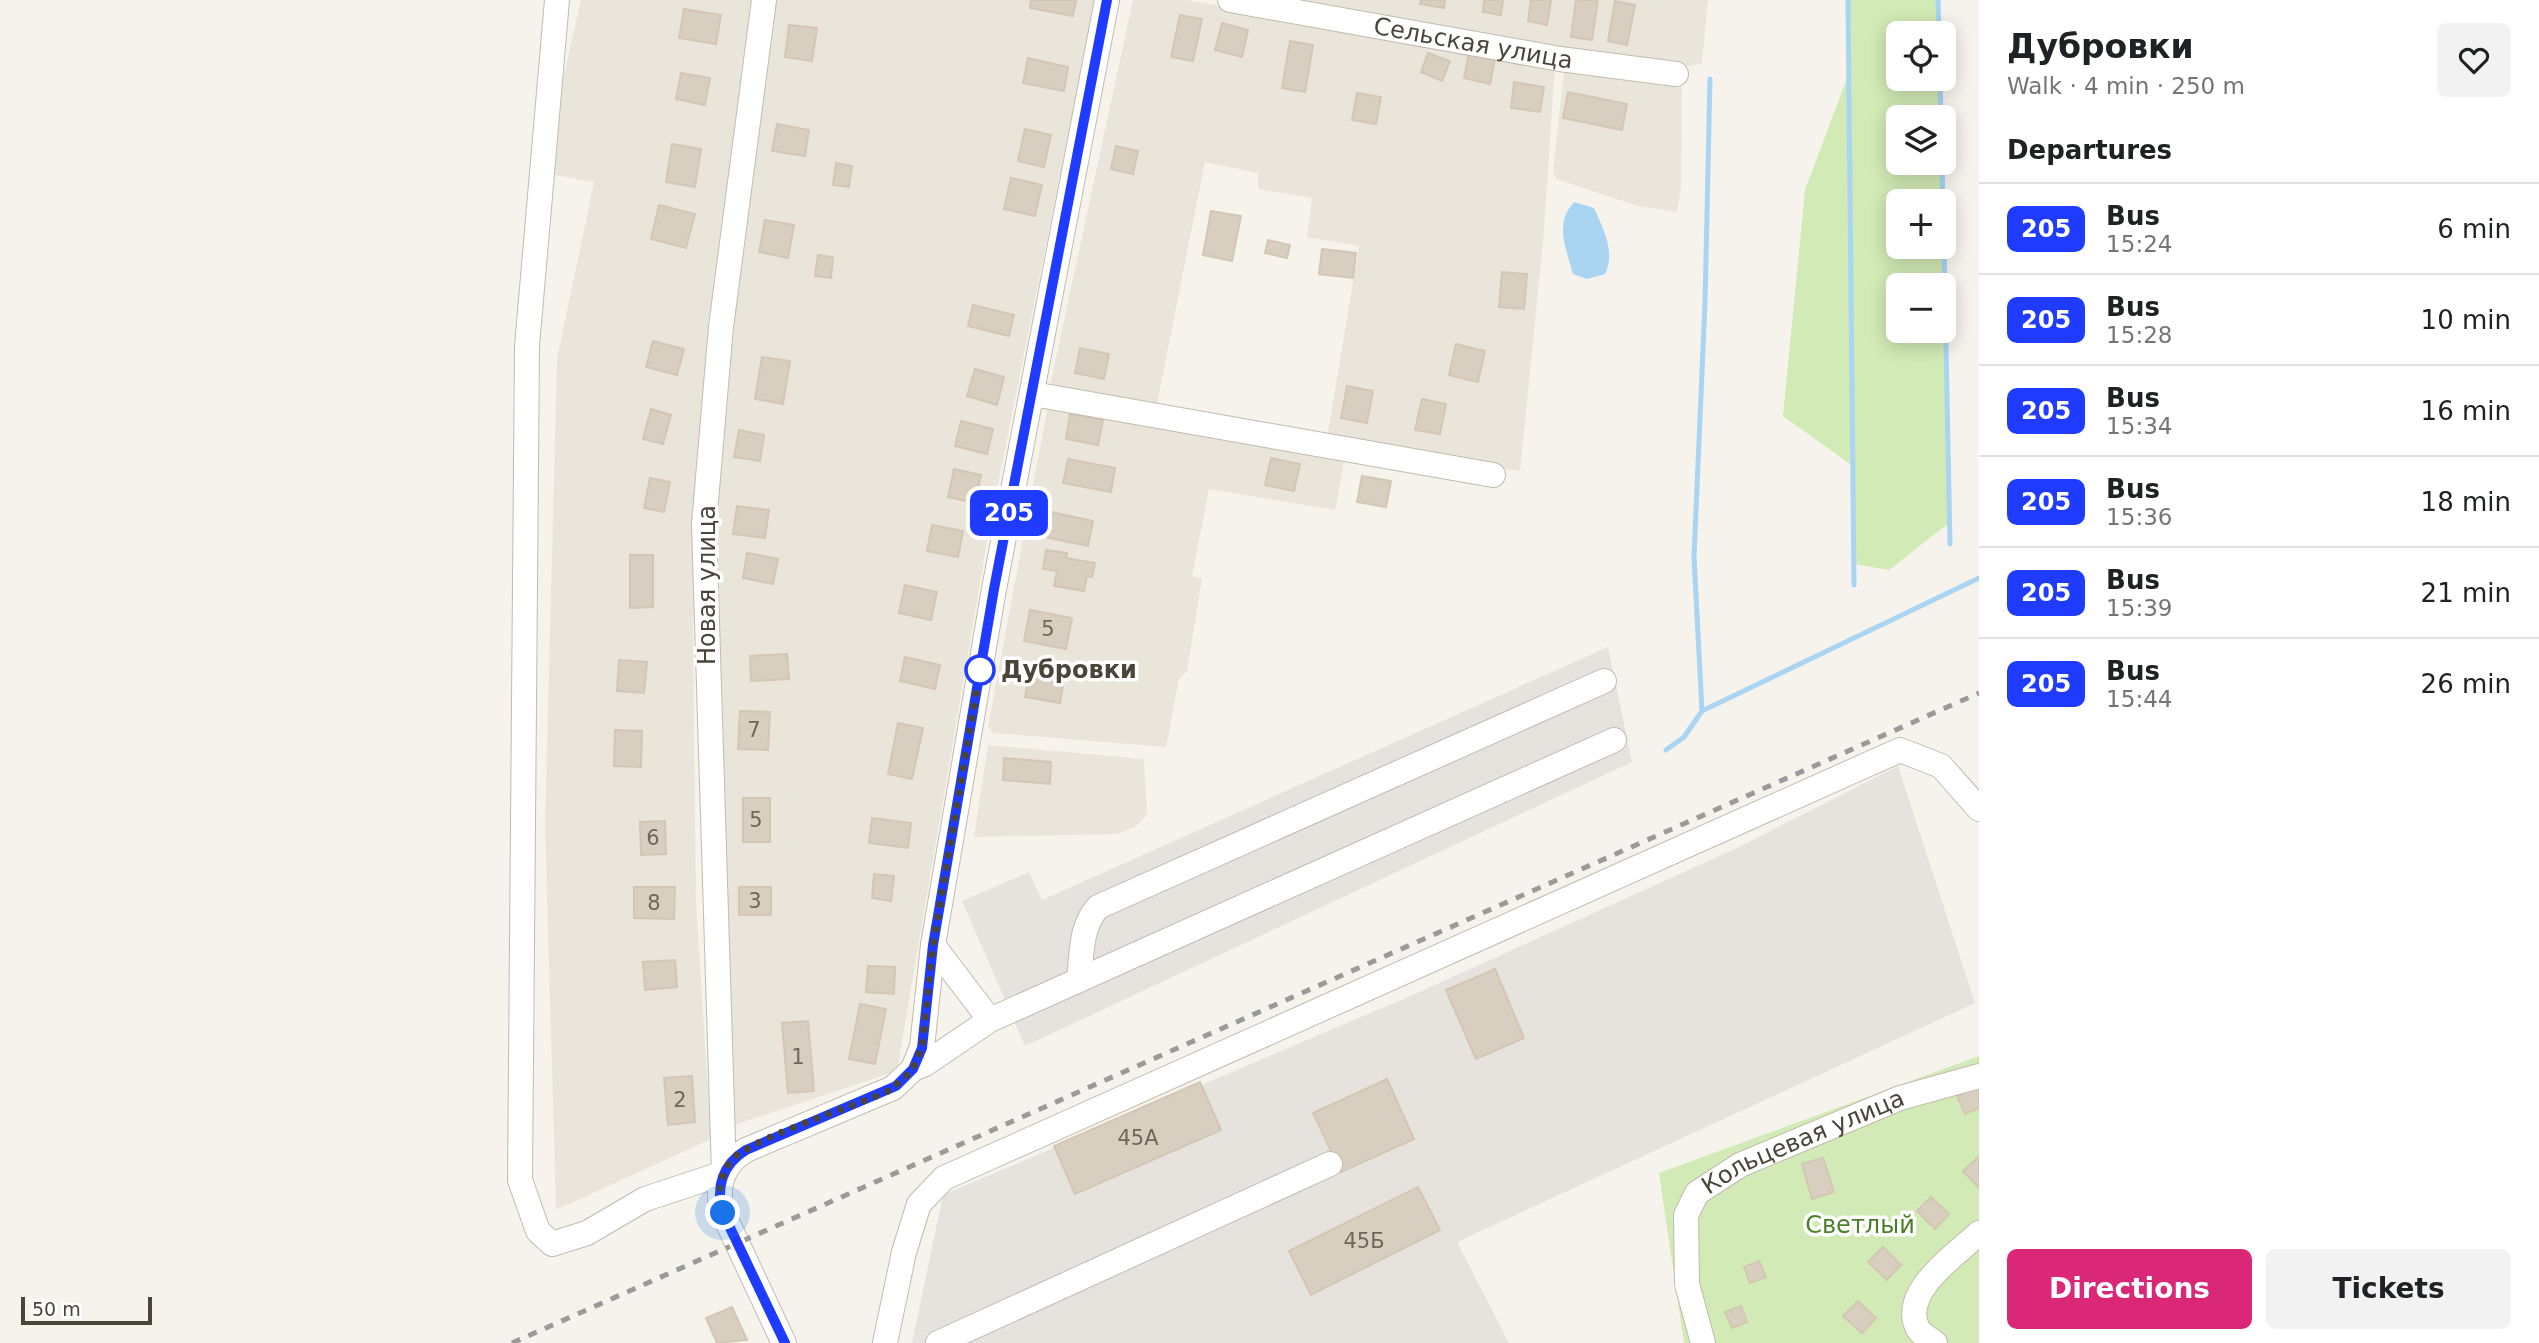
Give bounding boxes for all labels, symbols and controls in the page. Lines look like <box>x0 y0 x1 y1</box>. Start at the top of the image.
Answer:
street label: Сельская улица <box>1371 12 1574 75</box>
map controls <box>1886 21 1956 343</box>
button: locate <box>1886 21 1956 91</box>
button: heart <box>2437 23 2511 97</box>
text: Дубровки <box>2007 27 2194 66</box>
text: Walk · 4 min · 250 m <box>2007 73 2245 99</box>
button: layers <box>1886 105 1956 175</box>
text: Departures <box>2007 135 2172 165</box>
button: + <box>1886 189 1956 259</box>
text: Bus <box>2106 201 2160 231</box>
text: 6 min <box>2437 214 2511 244</box>
text: 205 <box>2021 215 2071 243</box>
text: 15:24 <box>2106 231 2172 257</box>
button: − <box>1886 273 1956 343</box>
text: Bus <box>2106 292 2160 322</box>
text: 10 min <box>2421 305 2511 335</box>
text: 205 <box>2021 306 2071 334</box>
text: 15:28 <box>2106 322 2172 348</box>
text: Bus <box>2106 383 2160 413</box>
text: 16 min <box>2421 396 2511 426</box>
text: 205 <box>2021 397 2071 425</box>
text: 15:34 <box>2106 413 2172 439</box>
text: Bus <box>2106 474 2160 504</box>
text: 18 min <box>2421 487 2511 517</box>
text: 205 <box>2021 488 2071 516</box>
line badge: 205 <box>969 490 1049 536</box>
text: 205 <box>984 499 1034 527</box>
text: 15:36 <box>2106 504 2172 530</box>
street label: Новая улица <box>693 505 721 665</box>
text: Bus <box>2106 565 2160 595</box>
text: 21 min <box>2421 578 2511 608</box>
text: 205 <box>2021 579 2071 607</box>
text: 15:39 <box>2106 595 2172 621</box>
house number: 5 <box>1041 617 1055 641</box>
marker: Дубровки <box>965 655 995 685</box>
place label: Дубровки <box>1001 656 1137 684</box>
text: Bus <box>2106 656 2160 686</box>
text: 26 min <box>2421 669 2511 699</box>
text: 205 <box>2021 670 2071 698</box>
text: 15:44 <box>2106 686 2172 712</box>
house number: 7 <box>747 718 761 742</box>
house number: 5 <box>749 808 763 832</box>
house number: 6 <box>646 826 660 850</box>
house number: 3 <box>748 889 762 913</box>
house number: 8 <box>647 891 661 915</box>
house number: 1 <box>791 1045 805 1069</box>
street label: Кольцевая улица <box>1696 1084 1908 1200</box>
house number: 2 <box>673 1088 687 1112</box>
house number: 45А <box>1117 1126 1159 1150</box>
your location <box>705 1195 740 1230</box>
park label: Светлый <box>1805 1211 1915 1239</box>
house number: 45Б <box>1343 1229 1385 1253</box>
button: Directions <box>2007 1249 2252 1329</box>
button: Tickets <box>2266 1249 2511 1329</box>
scale bar <box>21 1294 152 1326</box>
text: 50 m <box>32 1298 81 1320</box>

